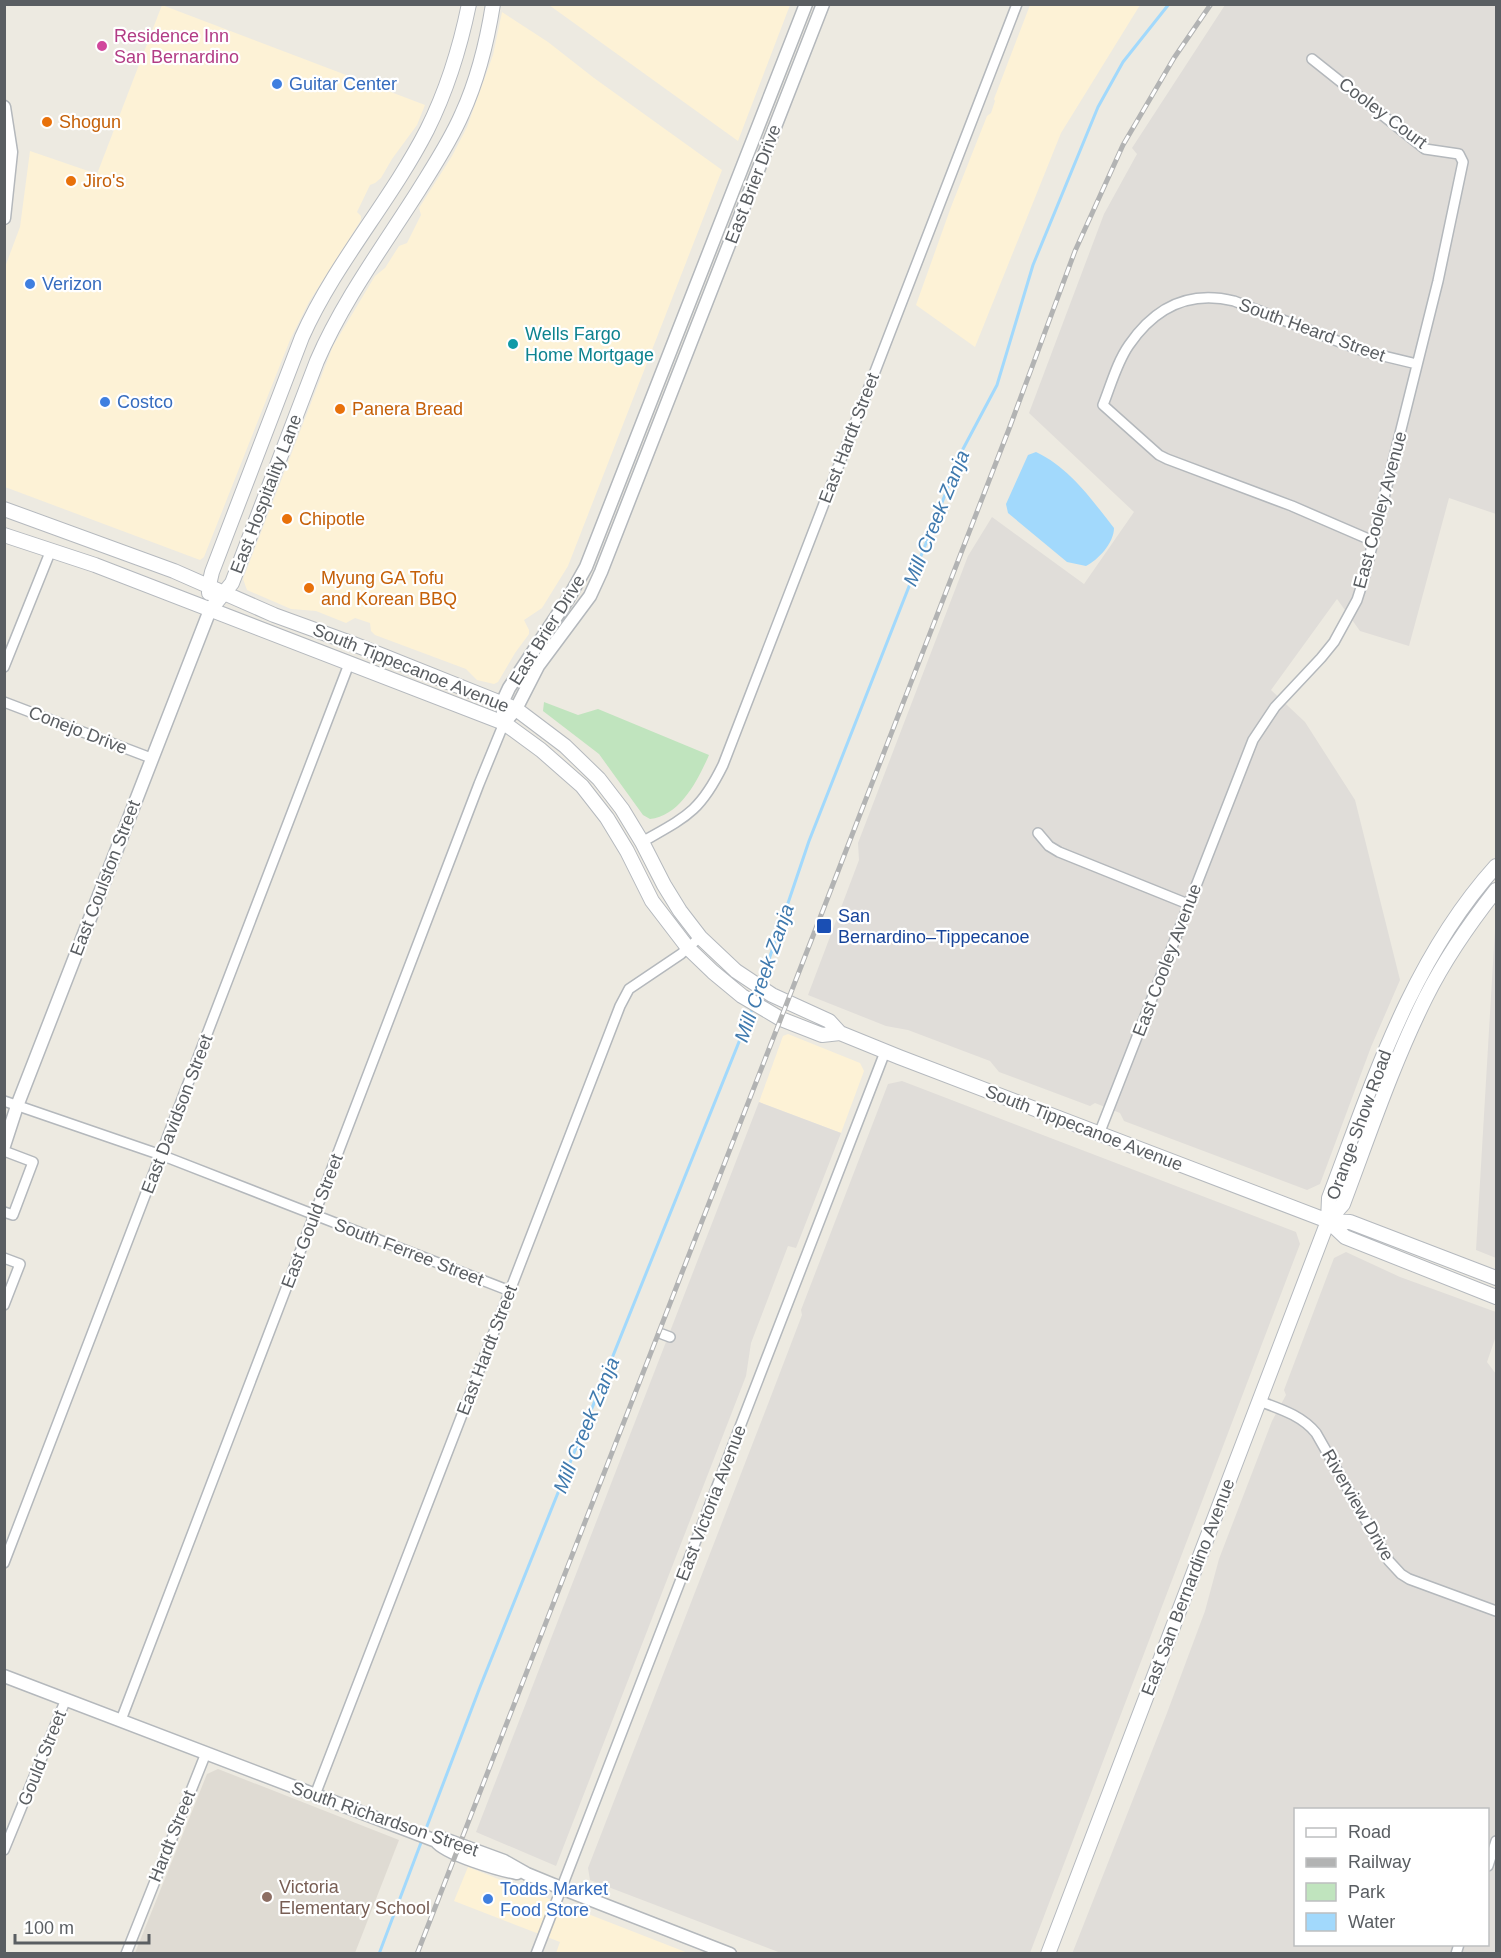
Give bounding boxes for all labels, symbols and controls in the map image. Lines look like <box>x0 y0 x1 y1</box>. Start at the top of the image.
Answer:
place label: Residence Inn San Bernardino <box>114 26 239 67</box>
marker: Residence Inn San Bernardino <box>95 39 109 53</box>
street label: Cooley Court <box>1335 73 1431 153</box>
place label: Guitar Center <box>289 74 397 94</box>
marker: Guitar Center <box>270 77 284 91</box>
place label: Shogun <box>59 112 121 132</box>
marker: Shogun <box>40 115 54 129</box>
street label: East Brier Drive <box>721 122 785 246</box>
place label: Jiro's <box>83 171 124 191</box>
marker: Jiro's <box>64 174 78 188</box>
place label: Verizon <box>42 274 102 294</box>
marker: Verizon <box>23 277 37 291</box>
street label: South Heard Street <box>1236 294 1388 366</box>
place label: Wells Fargo Home Mortgage <box>525 324 654 365</box>
marker: Wells Fargo Home Mortgage <box>506 337 520 351</box>
street label: East Hardt Street <box>815 370 883 506</box>
place label: Costco <box>117 392 173 412</box>
marker: Costco <box>98 395 112 409</box>
place label: Panera Bread <box>352 399 463 419</box>
marker: Panera Bread <box>333 402 347 416</box>
street label: East Hospitality Lane <box>226 411 306 577</box>
street label: East Cooley Avenue <box>1349 429 1411 591</box>
water label: Mill Creek Zanja <box>899 447 973 589</box>
place label: Chipotle <box>299 509 365 529</box>
marker: Chipotle <box>280 512 294 526</box>
place label: Myung GA Tofu and Korean BBQ <box>321 568 457 609</box>
street label: East Brier Drive <box>505 571 589 689</box>
marker: Myung GA Tofu and Korean BBQ <box>302 581 316 595</box>
street label: South Tippecanoe Avenue <box>310 619 512 717</box>
street label: Conejo Drive <box>26 702 130 758</box>
street label: East Coulston Street <box>66 797 144 959</box>
street label: East Cooley Avenue <box>1129 881 1205 1039</box>
water label: Mill Creek Zanja <box>730 901 798 1045</box>
place label: San Bernardino–Tippecanoe <box>838 906 1029 947</box>
marker: San Bernardino–Tippecanoe <box>815 917 833 935</box>
street label: East Davidson Street <box>137 1031 217 1197</box>
street label: Orange Show Road <box>1323 1047 1395 1203</box>
street label: South Tippecanoe Avenue <box>982 1081 1186 1175</box>
street label: East Gould Street <box>277 1151 347 1291</box>
street label: South Ferree Street <box>332 1214 486 1290</box>
street label: East Hardt Street <box>453 1282 521 1418</box>
water label: Mill Creek Zanja <box>549 1354 623 1496</box>
street label: East Victoria Avenue <box>672 1422 750 1584</box>
street label: Riverview Drive <box>1318 1446 1398 1564</box>
street label: East San Bernardino Avenue <box>1137 1476 1239 1698</box>
street label: Gould Street <box>14 1707 70 1809</box>
street label: South Richardson Street <box>289 1778 481 1860</box>
street label: Hardt Street <box>145 1787 199 1885</box>
legend <box>1294 1808 1489 1946</box>
text: Road <box>1348 1822 1391 1842</box>
text: Railway <box>1348 1852 1411 1872</box>
place label: Victoria Elementary School <box>279 1877 430 1918</box>
place label: Todds Market Food Store <box>500 1879 608 1920</box>
text: Park <box>1348 1882 1386 1902</box>
marker: Victoria Elementary School <box>260 1890 274 1904</box>
marker: Todds Market Food Store <box>481 1892 495 1906</box>
scale bar <box>15 1907 148 1945</box>
text: Water <box>1348 1912 1395 1932</box>
text: 100 m <box>24 1918 74 1938</box>

